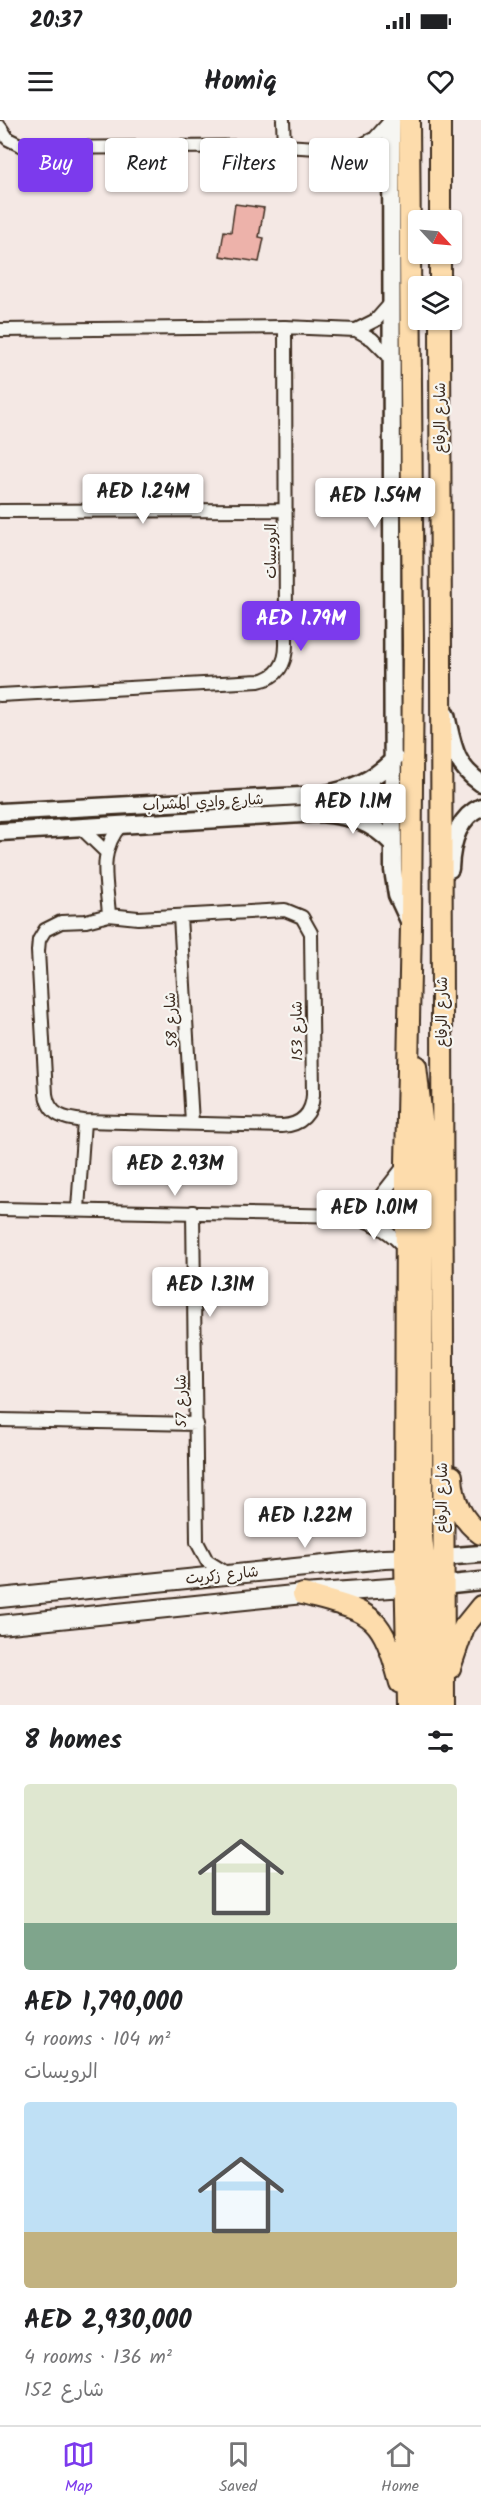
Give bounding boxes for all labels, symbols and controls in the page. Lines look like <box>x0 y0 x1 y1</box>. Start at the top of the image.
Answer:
text: 20:37 <box>30 4 82 39</box>
text: Homiq <box>204 60 277 103</box>
icon: menu <box>24 65 57 98</box>
icon: heart <box>424 65 457 98</box>
chip: Buy <box>18 138 93 192</box>
chip: Rent <box>105 138 188 192</box>
chip: Filters <box>200 138 297 192</box>
chip: New <box>309 138 389 192</box>
north arrow <box>408 210 462 264</box>
map controls <box>408 210 462 330</box>
button: layers <box>408 276 462 330</box>
street label: شارع الرفاع <box>429 382 453 454</box>
pin: AED 1.24M <box>74 474 212 525</box>
text: AED 1.24M <box>96 477 190 509</box>
pin: AED 1.54M <box>306 478 444 529</box>
text: AED 1.54M <box>329 481 421 513</box>
street label: الرويسات <box>260 523 284 579</box>
pin: AED 1.79M <box>232 601 370 652</box>
text: AED 1.79M <box>256 604 346 636</box>
pin: AED 1.1M <box>291 784 415 835</box>
text: AED 1.1M <box>315 787 391 819</box>
street label: شارع وادي المشراب <box>142 788 264 818</box>
street label: شارع الرفاع <box>431 976 455 1048</box>
street label: شارع 58 <box>159 992 185 1048</box>
street label: شارع 153 <box>285 1001 311 1061</box>
pin: AED 2.93M <box>106 1146 244 1197</box>
text: AED 2.93M <box>126 1149 224 1181</box>
pin: AED 1.01M <box>305 1190 443 1241</box>
text: AED 1.01M <box>331 1193 417 1225</box>
pin: AED 1.31M <box>141 1267 279 1318</box>
text: AED 1.31M <box>166 1270 254 1302</box>
street label: شارع 57 <box>170 1374 194 1428</box>
street label: شارع الرفاع <box>431 1462 455 1534</box>
pin: AED 1.22M <box>236 1498 374 1549</box>
text: AED 1.22M <box>258 1501 352 1533</box>
street label: شارع زكريت <box>184 1560 260 1592</box>
text: 8 homes <box>24 1720 122 1762</box>
icon: filters <box>424 1725 457 1758</box>
icon: home <box>187 1823 295 1931</box>
text: AED 1,790,000 <box>24 1982 182 2024</box>
text: 4 rooms · 104 m² <box>24 2024 170 2056</box>
text: الرويسات <box>24 2057 98 2089</box>
icon: home <box>187 2141 295 2249</box>
text: AED 2,930,000 <box>24 2300 192 2342</box>
text: 4 rooms · 136 m² <box>24 2342 172 2374</box>
text: شارع 152 <box>24 2375 104 2407</box>
tab: Map <box>62 2438 95 2499</box>
tab: Saved <box>219 2438 257 2499</box>
tab: Home <box>381 2438 419 2499</box>

